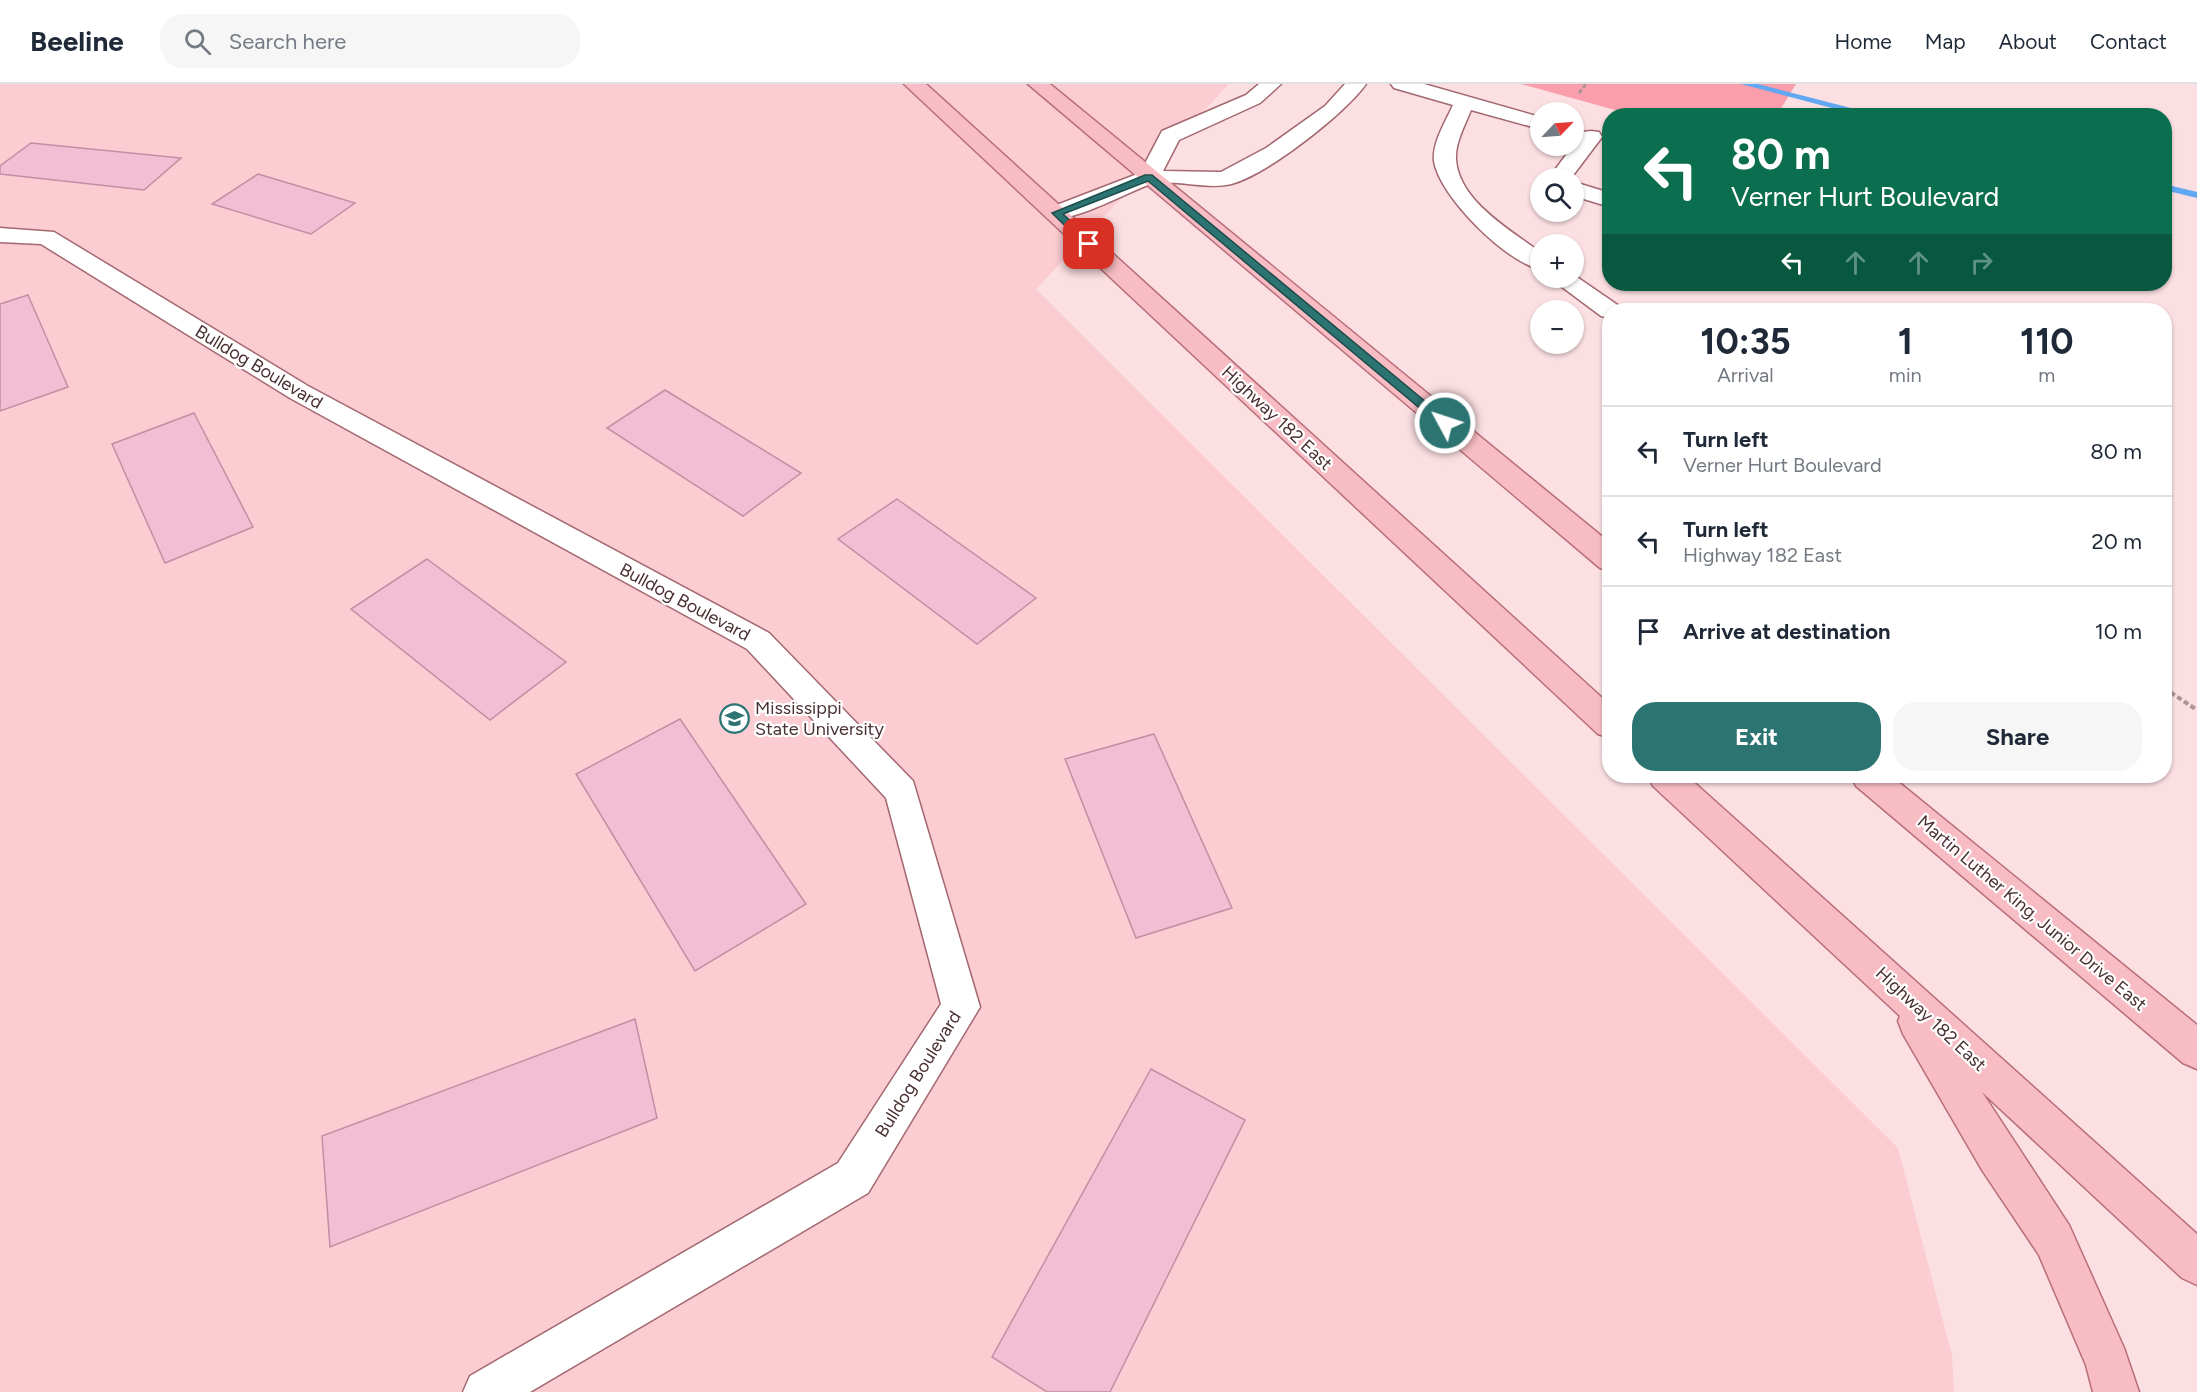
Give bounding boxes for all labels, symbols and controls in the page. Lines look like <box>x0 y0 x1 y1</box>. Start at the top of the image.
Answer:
search box <box>160 14 580 68</box>
text: Beeline <box>30 24 124 58</box>
icon: search <box>181 25 214 58</box>
text: Search here <box>229 28 346 55</box>
text: Home <box>1835 29 1892 54</box>
text: Map <box>1925 29 1966 54</box>
text: About <box>1999 29 2057 54</box>
text: Contact <box>2090 29 2167 54</box>
north arrow <box>1530 102 1584 156</box>
map controls <box>1530 102 1584 354</box>
text: 80 m <box>1731 129 1831 180</box>
icon: left <box>1632 132 1710 210</box>
button: search <box>1530 168 1584 222</box>
text: Verner Hurt Boulevard <box>1731 180 1999 213</box>
pin <box>1063 218 1114 269</box>
icon: arrive <box>1072 227 1105 260</box>
button: + <box>1530 234 1584 288</box>
icon: left <box>1776 246 1809 279</box>
icon: ahead <box>1839 246 1872 279</box>
icon: ahead <box>1902 246 1935 279</box>
icon: right <box>1965 246 1998 279</box>
button: − <box>1530 300 1584 354</box>
street label: Bulldog Boulevard <box>191 320 327 414</box>
text: 10:35 <box>1700 320 1791 363</box>
text: 1 <box>1898 320 1913 363</box>
text: 110 <box>2020 320 2074 363</box>
street label: Highway 182 East <box>1217 361 1337 475</box>
text: Arrival <box>1717 363 1774 387</box>
text: min <box>1889 363 1922 387</box>
text: m <box>2038 363 2055 387</box>
position arrow <box>1413 391 1477 455</box>
text: Turn left <box>1683 426 1769 453</box>
icon: left <box>1632 435 1665 468</box>
text: 80 m <box>2090 438 2142 465</box>
text: Verner Hurt Boulevard <box>1683 453 1882 477</box>
text: Turn left <box>1683 516 1769 543</box>
icon: left <box>1632 525 1665 558</box>
text: 20 m <box>2091 528 2142 555</box>
text: Highway 182 East <box>1683 543 1842 567</box>
street label: Bulldog Boulevard <box>616 558 754 646</box>
icon: arrive <box>1632 615 1665 648</box>
text: Arrive at destination <box>1683 618 1891 645</box>
text: 10 m <box>2095 618 2142 645</box>
place label: Mississippi State University <box>755 697 884 740</box>
school or university icon: Mississippi State University <box>718 702 750 734</box>
button: Exit <box>1632 702 1881 771</box>
button: Share <box>1893 702 2142 771</box>
street label: Martin Luther King, Junior Drive East <box>1913 811 2151 1016</box>
street label: Highway 182 East <box>1871 962 1991 1076</box>
street label: Bulldog Boulevard <box>870 1007 966 1141</box>

